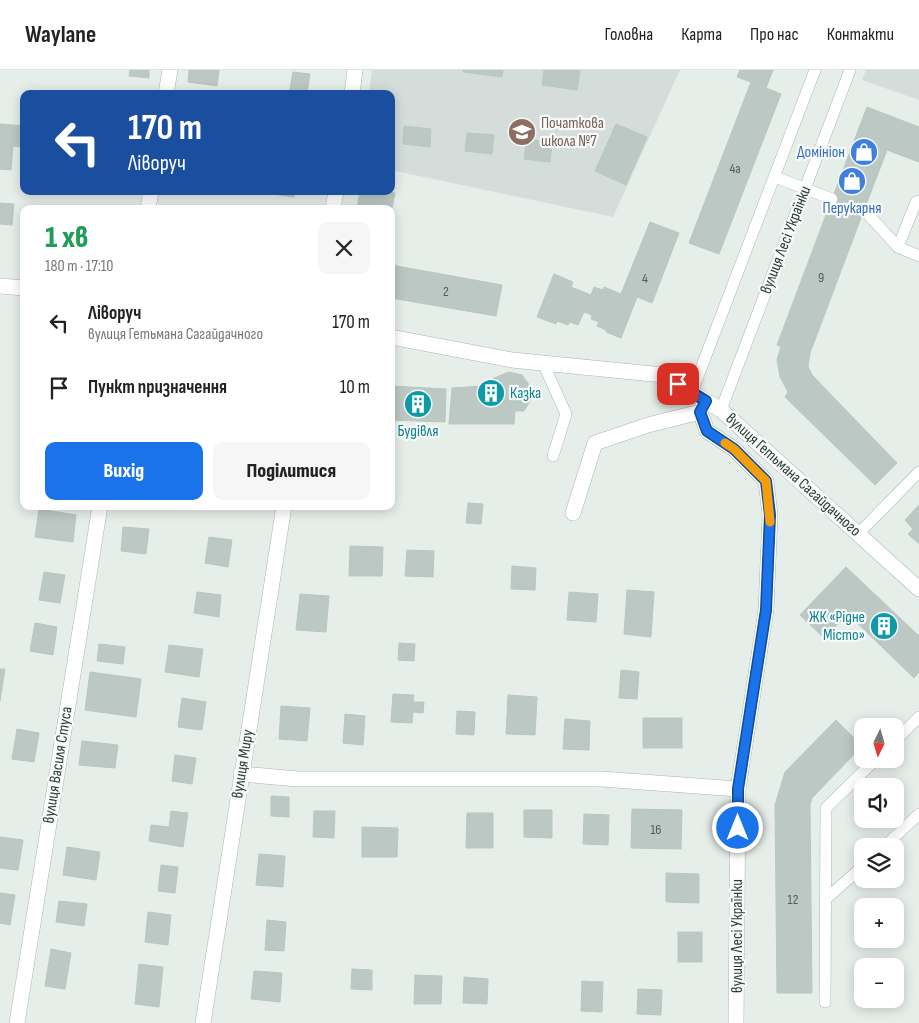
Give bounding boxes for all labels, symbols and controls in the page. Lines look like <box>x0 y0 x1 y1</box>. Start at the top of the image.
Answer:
text: Waylane <box>25 20 96 49</box>
text: Головна <box>605 24 653 45</box>
text: Карта <box>681 24 722 45</box>
text: Про нас <box>750 24 799 45</box>
text: Контакти <box>827 24 894 45</box>
text: 170 m <box>128 107 202 150</box>
icon: left <box>45 110 110 175</box>
place label: Початкова школа №7 <box>541 114 604 151</box>
school or university icon: Початкова школа №7 <box>507 117 537 147</box>
shop icon: Домiнiон <box>849 137 879 167</box>
place label: Домiнiон <box>797 143 845 162</box>
text: Ліворуч <box>128 150 186 177</box>
house number: 4а <box>729 160 741 177</box>
shop icon: Перукарня <box>837 166 867 196</box>
street label: вулиця Лесі Українки <box>757 183 815 297</box>
place label: Перукарня <box>823 199 881 218</box>
text: 1 хв <box>45 220 88 256</box>
button: close <box>318 222 370 274</box>
text: 180 m · 17:10 <box>45 257 113 276</box>
house number: 9 <box>818 269 824 286</box>
house number: 4 <box>642 270 648 287</box>
house number: 2 <box>443 283 449 300</box>
text: Ліворуч <box>88 302 141 325</box>
icon: left <box>45 309 73 337</box>
text: 170 m <box>332 311 370 334</box>
text: вулиця Гетьмана Сагайдачного <box>88 325 263 344</box>
pin <box>657 363 699 405</box>
icon: arrive <box>664 370 692 398</box>
icon: arrive <box>45 374 73 402</box>
text: Пункт призначення <box>88 376 227 399</box>
text: 10 m <box>340 376 370 399</box>
building icon: Казка <box>476 378 506 408</box>
place label: Казка <box>510 384 541 403</box>
building icon: Будівля <box>403 389 433 419</box>
street label: вулиця Гетьмана Сагайдачного <box>722 409 864 541</box>
place label: Будівля <box>398 422 438 441</box>
button: Вихід <box>45 442 203 500</box>
button: Поділитися <box>213 442 370 500</box>
place label: ЖК «Рідне Місто» <box>809 608 865 645</box>
building icon: ЖК «Рідне Місто» <box>869 611 899 641</box>
street label: вулиця Василя Стуса <box>39 705 77 825</box>
north arrow <box>854 718 904 768</box>
map controls <box>854 718 904 1008</box>
street label: вулиця Миру <box>228 728 258 800</box>
button: sound <box>854 778 904 828</box>
position arrow <box>711 801 763 853</box>
house number: 16 <box>650 821 662 838</box>
button: layers <box>854 838 904 888</box>
street label: вулиця Лесі Українки <box>728 879 747 993</box>
house number: 12 <box>788 891 799 908</box>
button: + <box>854 898 904 948</box>
button: − <box>854 958 904 1008</box>

